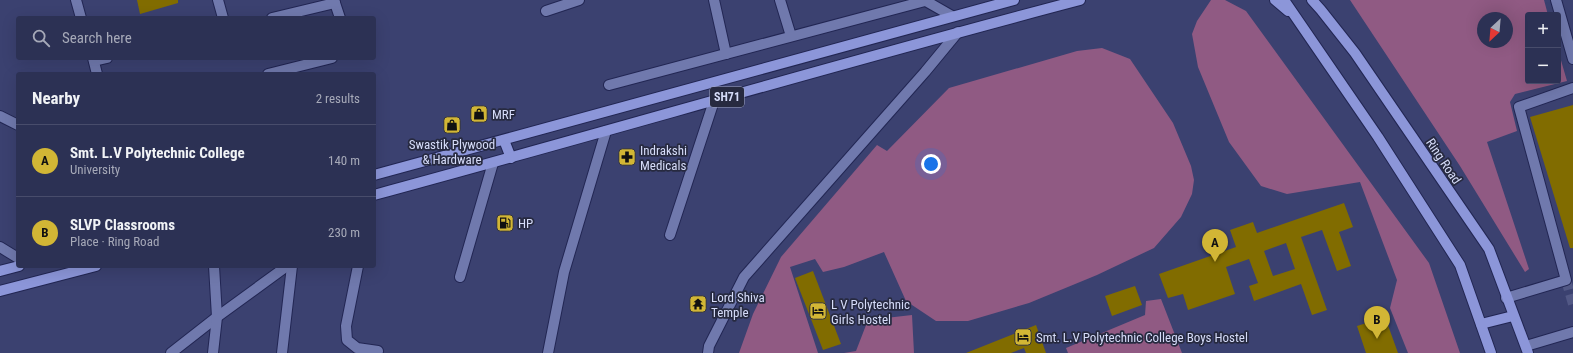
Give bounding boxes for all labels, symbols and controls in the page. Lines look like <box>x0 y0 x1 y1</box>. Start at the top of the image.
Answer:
north arrow <box>1477 12 1513 48</box>
map controls <box>1525 12 1561 84</box>
button: + <box>1525 12 1561 48</box>
search box <box>16 16 376 60</box>
icon: search <box>30 27 52 49</box>
text: Search here <box>62 29 132 47</box>
button: − <box>1525 48 1561 84</box>
road number: SH71 <box>710 87 744 107</box>
text: Nearby <box>32 88 80 108</box>
text: 2 results <box>316 91 360 106</box>
shop icon: MRF <box>469 104 489 124</box>
place label: MRF <box>492 107 515 122</box>
shop icon: Swastik Plywood & Hardware <box>442 115 462 135</box>
street label: Ring Road <box>1423 136 1464 187</box>
place label: Swastik Plywood & Hardware <box>409 137 495 167</box>
place label: Indrakshi Medicals <box>640 143 687 173</box>
text: Smt. L.V Polytechnic College <box>70 144 245 162</box>
pharmacy icon: Indrakshi Medicals <box>617 147 637 167</box>
text: A <box>41 153 49 168</box>
text: 140 m <box>328 153 360 168</box>
your location <box>921 154 941 174</box>
text: University <box>70 162 120 177</box>
fuel station icon: HP <box>495 213 515 233</box>
text: SLVP Classrooms <box>70 216 175 234</box>
place label: HP <box>518 216 533 231</box>
text: B <box>41 225 49 240</box>
text: 230 m <box>328 225 360 240</box>
pin: A <box>1202 229 1228 262</box>
text: Place · Ring Road <box>70 234 159 249</box>
place label: Lord Shiva Temple <box>711 290 765 320</box>
temple icon: Lord Shiva Temple <box>688 294 708 314</box>
place label: L V Polytechnic Girls Hostel <box>831 297 910 327</box>
hotel icon: L V Polytechnic Girls Hostel <box>808 301 828 321</box>
pin: B <box>1364 306 1390 339</box>
hotel icon: Smt. L.V Polytechnic College Boys Hostel <box>1013 327 1033 347</box>
place label: Smt. L.V Polytechnic College Boys Hostel <box>1036 330 1248 345</box>

